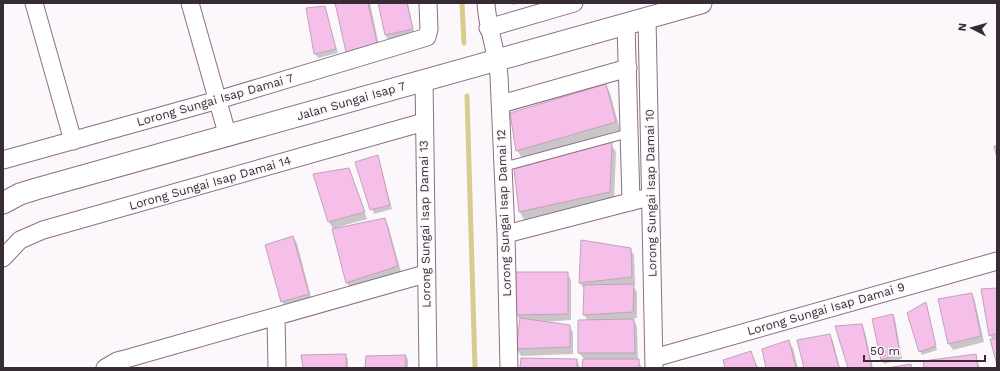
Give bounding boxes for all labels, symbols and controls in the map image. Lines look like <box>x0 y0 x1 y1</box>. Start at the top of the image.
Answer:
north arrow <box>952 8 992 48</box>
text: N <box>956 22 969 32</box>
street label: Lorong Sungai Isap Damai 7 <box>135 71 295 129</box>
street label: Jalan Sungai Isap 7 <box>295 79 407 123</box>
street label: Lorong Sungai Isap Damai 10 <box>643 109 659 277</box>
street label: Lorong Sungai Isap Damai 12 <box>494 129 514 297</box>
street label: Lorong Sungai Isap Damai 13 <box>417 140 433 308</box>
street label: Lorong Sungai Isap Damai 14 <box>127 153 293 213</box>
street label: Lorong Sungai Isap Damai 9 <box>746 280 906 338</box>
scale bar <box>864 337 985 363</box>
text: 50 m <box>870 344 900 358</box>

